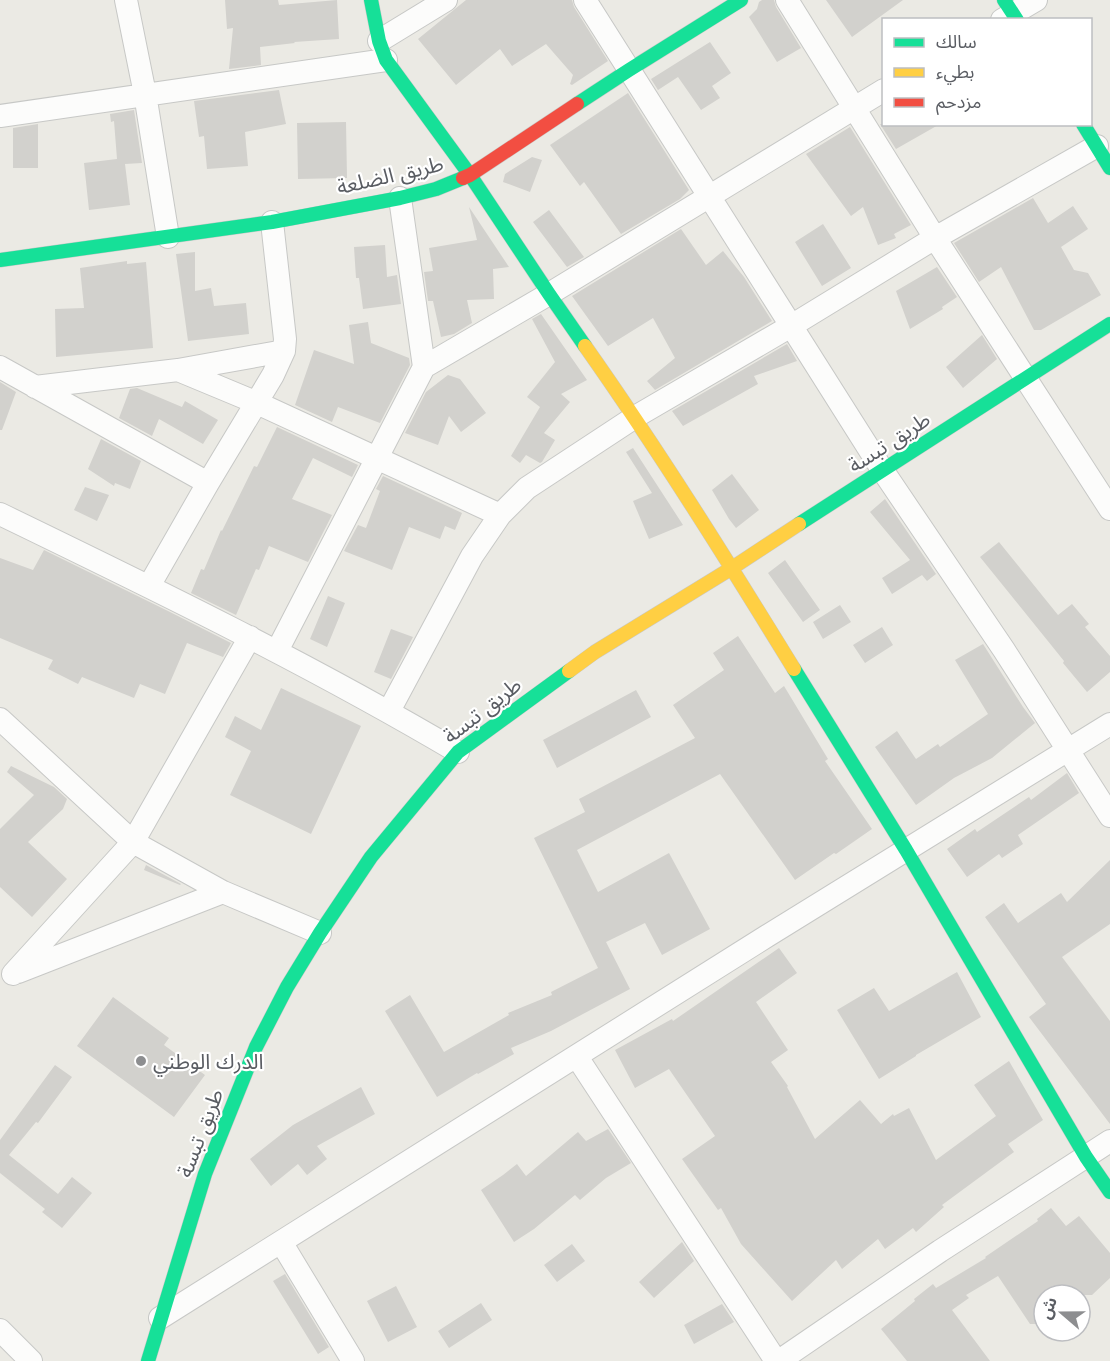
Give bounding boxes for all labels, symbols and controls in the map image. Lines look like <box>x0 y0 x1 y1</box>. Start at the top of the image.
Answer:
legend <box>882 18 1092 126</box>
text: سالك <box>936 32 977 52</box>
text: بطيء <box>936 62 974 85</box>
text: مزدحم <box>936 92 981 115</box>
street label: طريق الضلعة <box>334 152 446 200</box>
street label: طريق تبسة <box>844 407 935 479</box>
street label: طريق تبسة <box>438 672 527 749</box>
place label: الدرك الوطني <box>153 1050 263 1077</box>
marker: الدرك الوطني <box>134 1054 148 1068</box>
street label: طريق تبسة <box>173 1086 229 1181</box>
north arrow <box>1032 1283 1092 1343</box>
text: ش <box>1037 1295 1061 1322</box>

